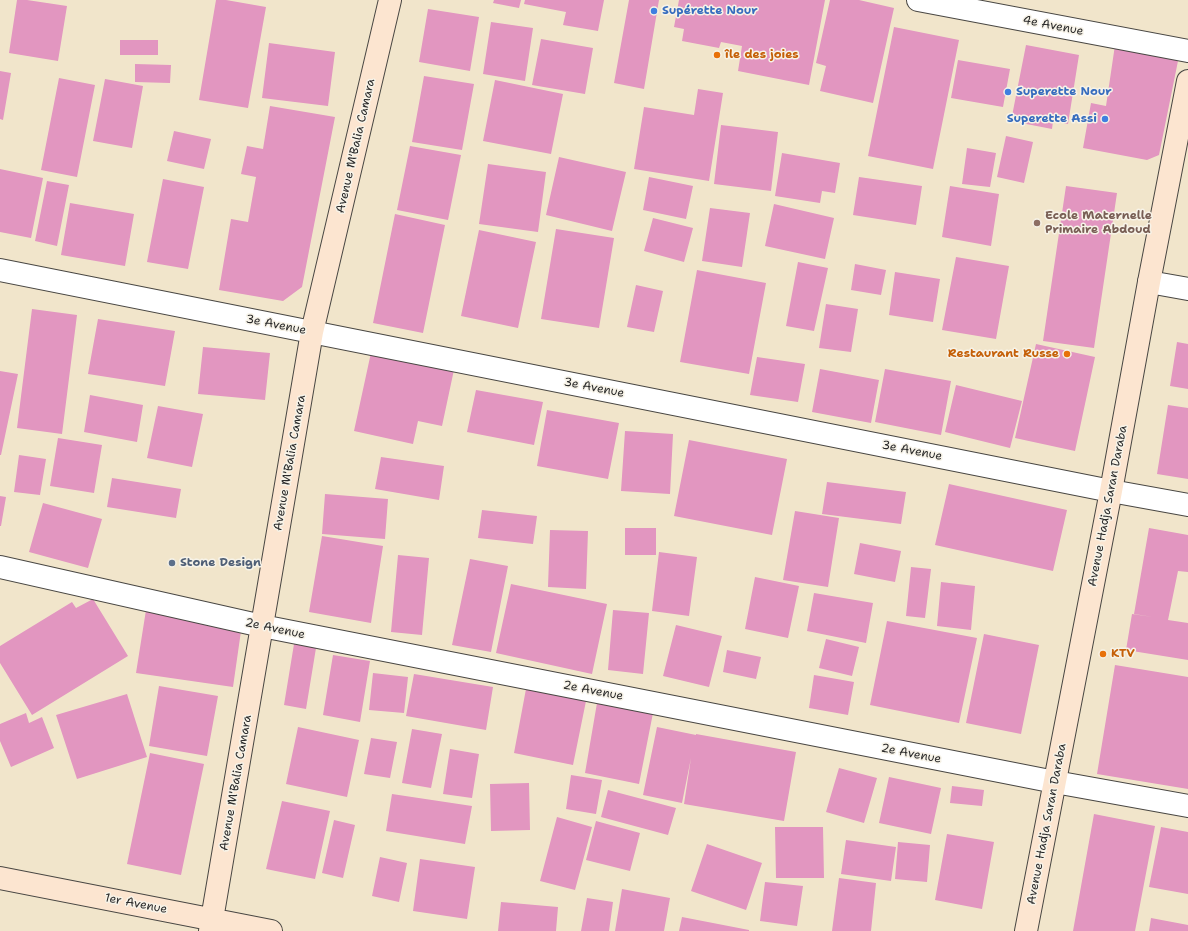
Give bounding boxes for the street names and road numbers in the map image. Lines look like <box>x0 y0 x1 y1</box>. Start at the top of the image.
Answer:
street label: 4e Avenue <box>1021 13 1085 39</box>
street label: Avenue M'Balia Camara <box>333 77 379 215</box>
street label: 3e Avenue <box>245 312 307 338</box>
street label: 3e Avenue <box>563 375 625 401</box>
street label: Avenue M'Balia Camara <box>271 394 309 532</box>
street label: Avenue Hadja Saran Daraba <box>1085 424 1131 588</box>
street label: 3e Avenue <box>881 438 943 464</box>
street label: 2e Avenue <box>244 616 306 642</box>
street label: 2e Avenue <box>562 678 624 704</box>
street label: Avenue M'Balia Camara <box>217 714 255 852</box>
street label: 2e Avenue <box>880 741 942 767</box>
street label: Avenue Hadja Saran Daraba <box>1024 742 1070 906</box>
street label: 1er Avenue <box>104 891 168 917</box>

